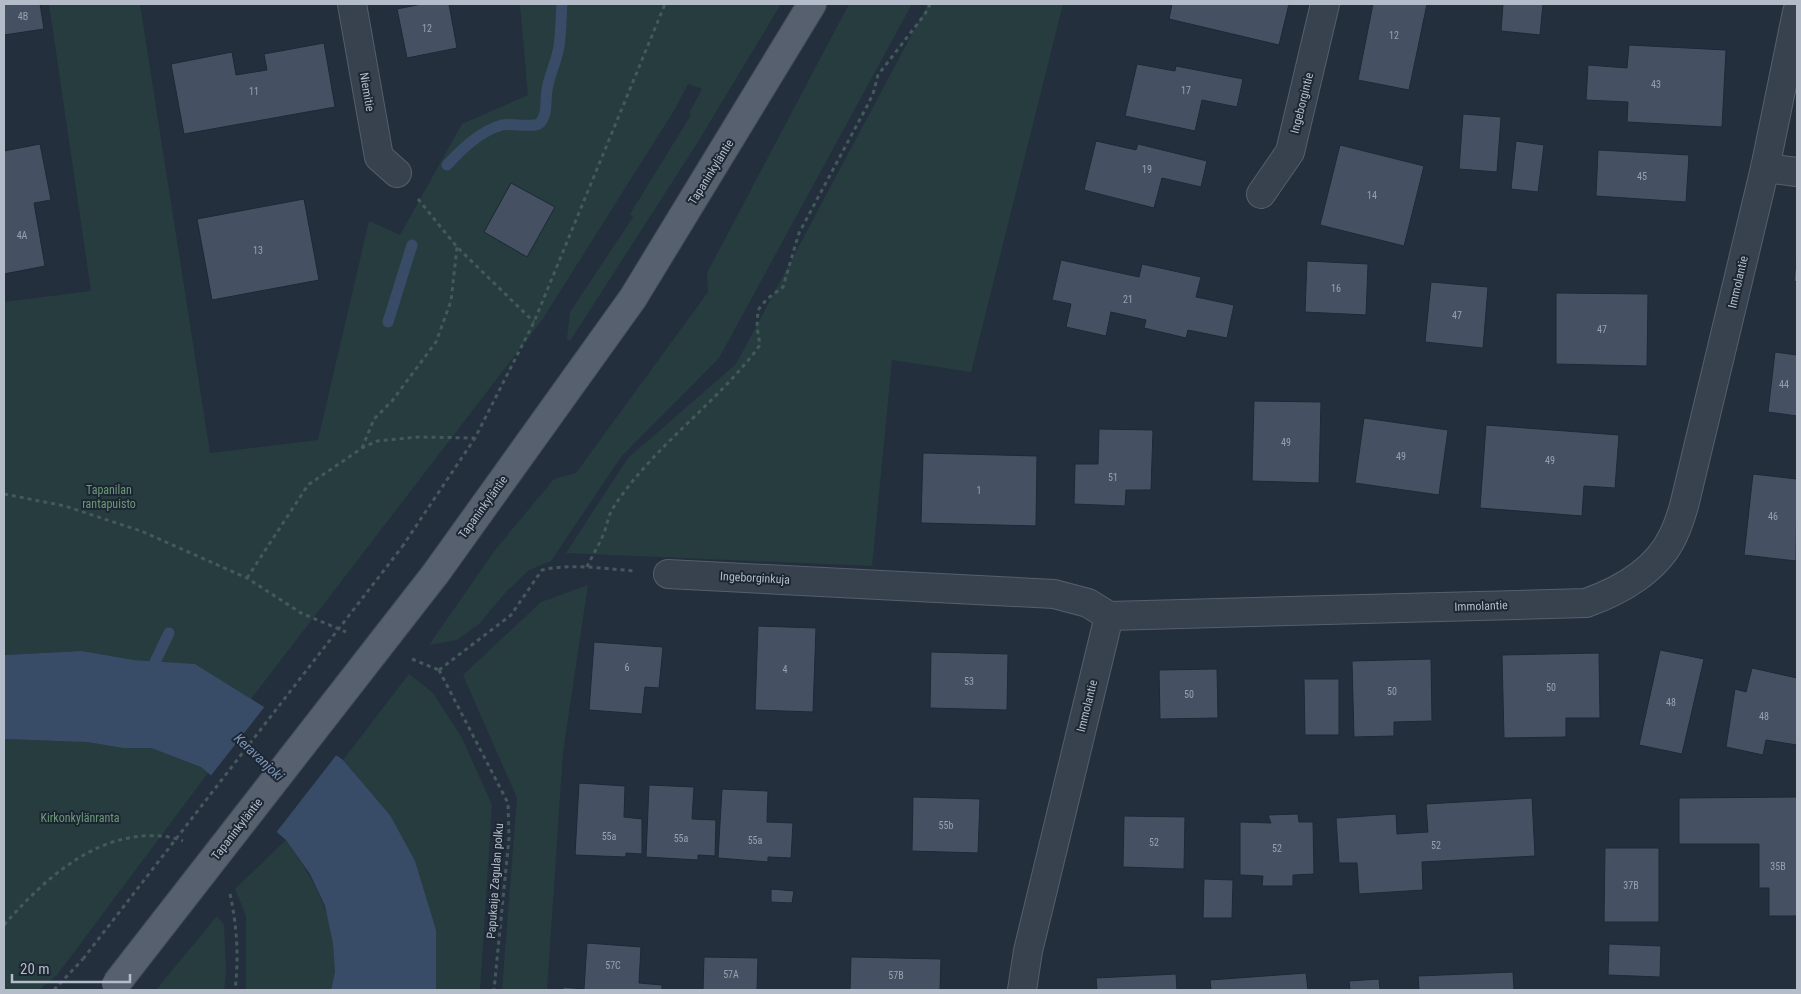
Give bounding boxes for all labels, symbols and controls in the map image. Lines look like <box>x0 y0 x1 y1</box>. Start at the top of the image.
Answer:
house number: 4B <box>18 11 28 22</box>
house number: 12 <box>422 23 432 34</box>
house number: 12 <box>1389 30 1399 41</box>
street label: Niemitie <box>357 71 377 113</box>
street label: Ingeborgintie <box>1288 71 1316 135</box>
house number: 43 <box>1651 79 1661 90</box>
house number: 17 <box>1181 85 1191 96</box>
house number: 11 <box>249 86 259 97</box>
street label: Tapaninkyläntie <box>685 137 737 207</box>
house number: 19 <box>1142 164 1152 175</box>
house number: 45 <box>1637 171 1647 182</box>
house number: 14 <box>1367 190 1377 201</box>
house number: 4A <box>17 230 28 241</box>
house number: 13 <box>253 245 263 256</box>
street label: Immolantie <box>1725 254 1751 310</box>
house number: 16 <box>1331 283 1341 294</box>
house number: 21 <box>1123 294 1133 305</box>
house number: 47 <box>1452 310 1462 321</box>
house number: 47 <box>1597 324 1607 335</box>
house number: 44 <box>1779 379 1789 390</box>
house number: 49 <box>1281 437 1291 448</box>
house number: 49 <box>1396 451 1406 462</box>
house number: 49 <box>1545 455 1555 466</box>
house number: 51 <box>1108 472 1118 483</box>
street label: Tapaninkyläntie <box>456 473 511 541</box>
park label: Tapanilan rantapuisto <box>82 483 136 511</box>
house number: 1 <box>977 485 981 496</box>
house number: 46 <box>1768 511 1778 522</box>
street label: Ingeborginkuja <box>720 569 791 587</box>
street label: Immolantie <box>1454 598 1508 614</box>
house number: 6 <box>625 662 630 673</box>
house number: 4 <box>783 664 788 675</box>
house number: 53 <box>964 676 974 687</box>
street label: Immolantie <box>1074 678 1100 734</box>
house number: 50 <box>1546 682 1556 693</box>
house number: 50 <box>1387 686 1397 697</box>
house number: 50 <box>1184 689 1194 700</box>
house number: 48 <box>1666 697 1676 708</box>
house number: 48 <box>1759 711 1769 722</box>
water label: Keravanjoki <box>231 730 288 785</box>
street label: Tapaninkyläntie <box>209 795 266 862</box>
park label: Kirkonkylänranta <box>40 811 120 825</box>
house number: 55b <box>939 820 953 831</box>
street label: Papukaija Zagulan polku <box>484 823 506 939</box>
house number: 55a <box>602 831 617 842</box>
house number: 55a <box>674 833 689 844</box>
house number: 55a <box>748 835 763 846</box>
house number: 52 <box>1149 837 1159 848</box>
house number: 52 <box>1431 840 1441 851</box>
house number: 52 <box>1272 843 1282 854</box>
house number: 35B <box>1770 861 1786 872</box>
house number: 37B <box>1623 880 1639 891</box>
scale bar <box>12 952 130 984</box>
text: 20 m <box>20 960 50 978</box>
house number: 57C <box>605 960 621 971</box>
house number: 57A <box>723 969 739 980</box>
house number: 57B <box>888 970 904 981</box>

